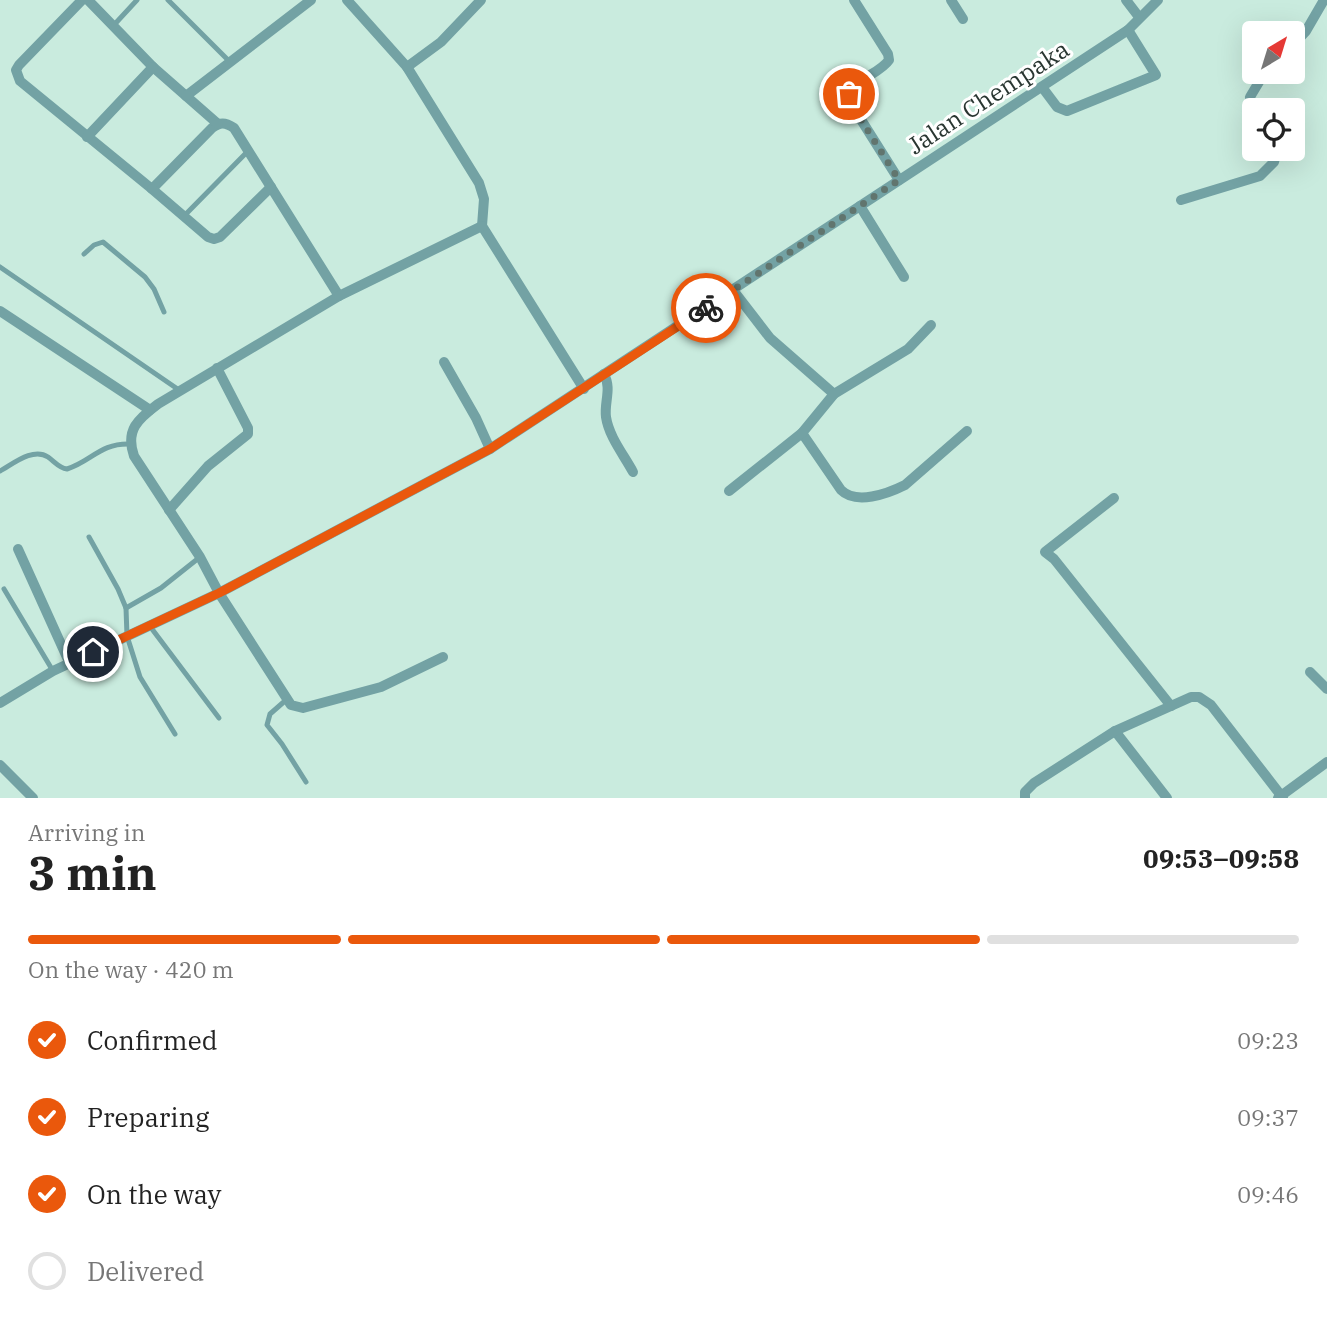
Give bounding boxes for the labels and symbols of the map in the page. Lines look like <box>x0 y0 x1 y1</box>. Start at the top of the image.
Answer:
north arrow <box>1242 21 1306 84</box>
street label: Jalan Chempaka <box>901 33 1075 161</box>
pin <box>819 64 879 124</box>
courier <box>671 273 741 343</box>
pin <box>63 622 123 682</box>

